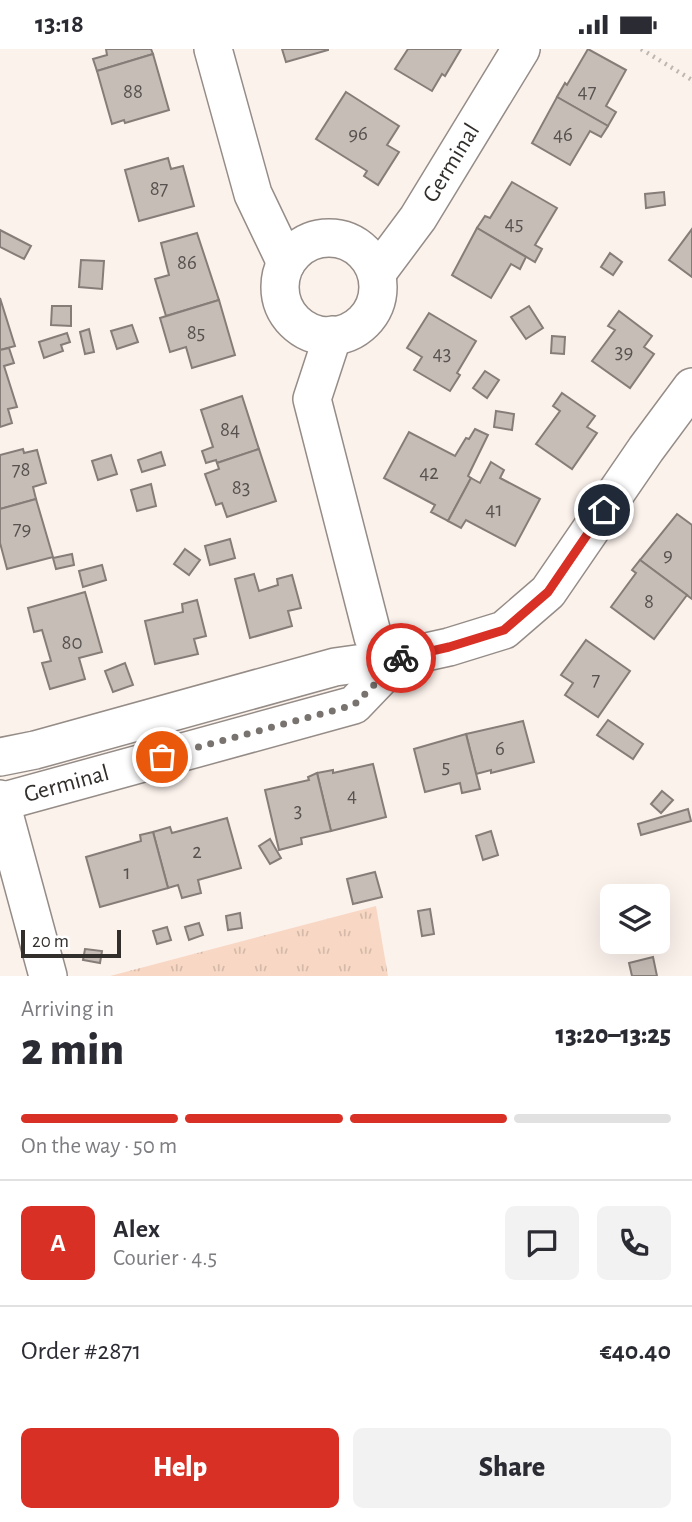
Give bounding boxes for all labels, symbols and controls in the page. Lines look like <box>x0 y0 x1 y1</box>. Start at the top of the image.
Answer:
text: 13:18 <box>35 11 84 37</box>
house number: 88 <box>123 81 143 102</box>
house number: 47 <box>578 81 597 102</box>
street label: Germinal <box>419 120 484 206</box>
house number: 96 <box>348 123 368 144</box>
house number: 46 <box>553 124 573 145</box>
house number: 87 <box>150 178 169 199</box>
house number: 45 <box>505 213 523 234</box>
house number: 86 <box>177 252 197 273</box>
house number: 85 <box>187 322 205 343</box>
house number: 39 <box>615 341 633 362</box>
house number: 43 <box>433 343 451 364</box>
house number: 84 <box>220 419 240 440</box>
house number: 78 <box>12 459 30 480</box>
house number: 42 <box>419 462 439 483</box>
house number: 83 <box>232 477 250 498</box>
pin <box>574 480 634 540</box>
icon: home <box>585 491 623 529</box>
house number: 41 <box>485 499 503 520</box>
house number: 79 <box>13 518 31 539</box>
house number: 9 <box>663 544 673 565</box>
house number: 8 <box>644 591 654 612</box>
courier <box>366 623 436 693</box>
house number: 80 <box>61 632 83 653</box>
icon: bike <box>382 639 420 677</box>
house number: 7 <box>592 669 601 690</box>
pin <box>132 727 192 787</box>
icon: bag <box>143 738 181 776</box>
house number: 6 <box>495 738 505 759</box>
house number: 5 <box>442 756 450 777</box>
street label: Germinal <box>21 761 112 807</box>
house number: 4 <box>347 785 357 806</box>
house number: 3 <box>294 800 302 821</box>
house number: 2 <box>192 841 202 862</box>
house number: 1 <box>123 862 131 883</box>
map controls <box>600 884 670 954</box>
button: layers <box>600 884 670 954</box>
scale bar <box>21 927 121 959</box>
text: 20 m <box>32 932 69 951</box>
text: Arriving in <box>21 998 114 1021</box>
text: 13:20–13:25 <box>556 1022 671 1048</box>
text: 2 min <box>21 1027 124 1073</box>
text: On the way · 50 m <box>21 1135 177 1158</box>
button: chat <box>505 1206 579 1280</box>
button: phone <box>597 1206 671 1280</box>
text: Alex <box>113 1216 160 1242</box>
text: A <box>50 1230 66 1256</box>
text: Courier · 4.5 <box>113 1247 217 1270</box>
text: Order #2871 <box>21 1338 141 1364</box>
text: €40.40 <box>600 1338 671 1364</box>
button: Help <box>21 1428 339 1508</box>
button: Share <box>353 1428 671 1508</box>

